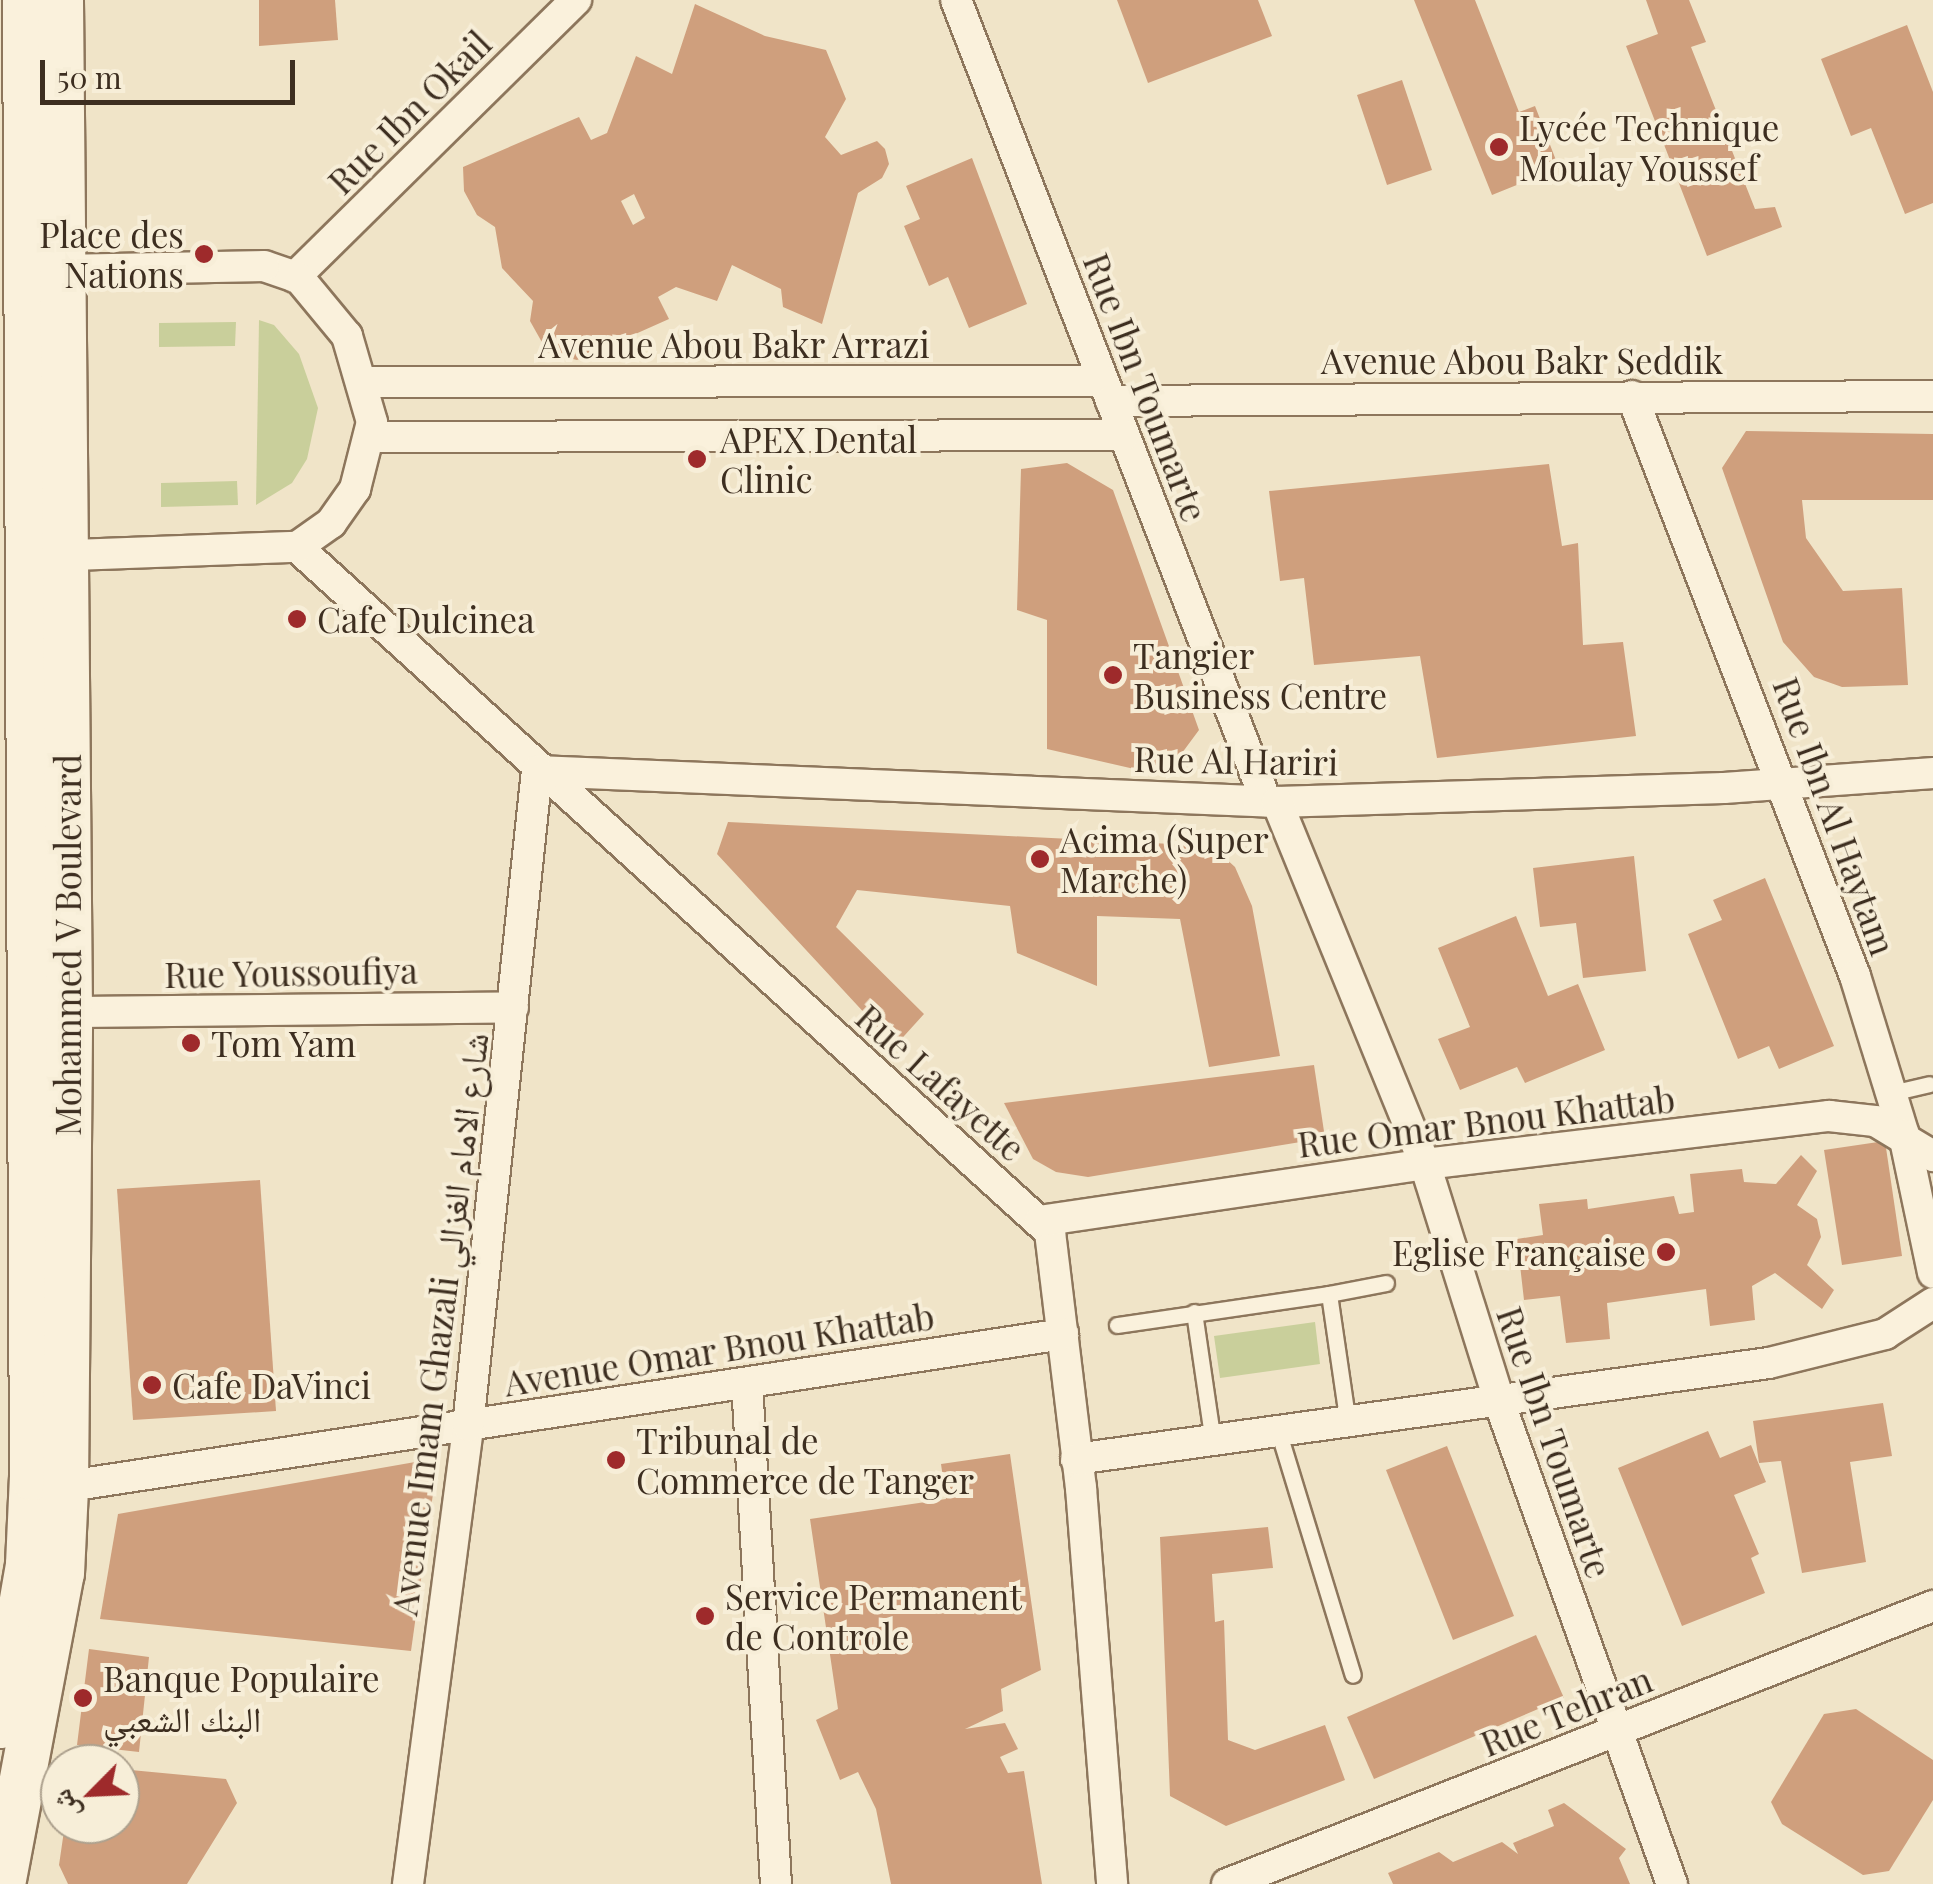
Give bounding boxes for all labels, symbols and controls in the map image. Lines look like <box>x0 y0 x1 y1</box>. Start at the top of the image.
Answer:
street label: Rue Ibn Okail <box>319 22 499 202</box>
scale bar <box>45 40 300 102</box>
text: 50 m <box>57 57 122 97</box>
place label: Lycée Technique Moulay Youssef <box>1519 106 1780 188</box>
marker: Lycée Technique Moulay Youssef <box>1488 136 1510 158</box>
place label: Place des Nations <box>39 213 184 295</box>
marker: Place des Nations <box>193 243 215 265</box>
street label: Rue Ibn Toumarte <box>1075 247 1217 527</box>
street label: Avenue Abou Bakr Arrazi <box>537 323 931 365</box>
street label: Avenue Abou Bakr Seddik <box>1320 339 1724 381</box>
place label: APEX Dental Clinic <box>720 418 918 500</box>
marker: APEX Dental Clinic <box>684 446 710 472</box>
place label: Cafe Dulcinea <box>317 598 535 640</box>
marker: Cafe Dulcinea <box>286 608 308 630</box>
place label: Tangier Business Centre <box>1133 634 1387 716</box>
marker: Tangier Business Centre <box>1102 664 1124 686</box>
street label: Rue Ibn Al Haytam <box>1765 671 1905 961</box>
street label: Rue Al Hariri <box>1133 737 1339 783</box>
street label: Mohammed V Boulevard <box>46 753 88 1137</box>
place label: Acima (Super Marche) <box>1060 818 1269 900</box>
marker: Acima (Super Marche) <box>1029 848 1051 870</box>
street label: Rue Youssoufiya <box>163 949 419 995</box>
street label: Rue Lafayette <box>848 995 1034 1169</box>
place label: Tom Yam <box>211 1022 357 1064</box>
street label: Avenue Imam Ghazali شارع الامام الغزالي <box>382 1030 496 1618</box>
marker: Tom Yam <box>180 1032 202 1054</box>
street label: Rue Omar Bnou Khattab <box>1295 1077 1677 1165</box>
place label: Eglise Française <box>1392 1231 1646 1273</box>
marker: Eglise Française <box>1655 1241 1677 1263</box>
street label: Avenue Omar Bnou Khattab <box>501 1294 937 1404</box>
street label: Rue Ibn Toumarte <box>1489 1301 1621 1583</box>
place label: Cafe DaVinci <box>172 1364 371 1406</box>
marker: Cafe DaVinci <box>141 1374 163 1396</box>
place label: Tribunal de Commerce de Tanger <box>636 1419 975 1501</box>
marker: Tribunal de Commerce de Tanger <box>605 1449 627 1471</box>
place label: Service Permanent de Controle <box>725 1575 1022 1657</box>
marker: Service Permanent de Controle <box>694 1605 716 1627</box>
place label: Banque Populaire البنك الشعبي <box>103 1657 380 1739</box>
street label: Rue Tehran <box>1474 1657 1658 1765</box>
marker: Banque Populaire البنك الشعبي <box>72 1687 94 1709</box>
north arrow <box>40 1744 140 1844</box>
text: ش <box>41 1784 87 1827</box>

